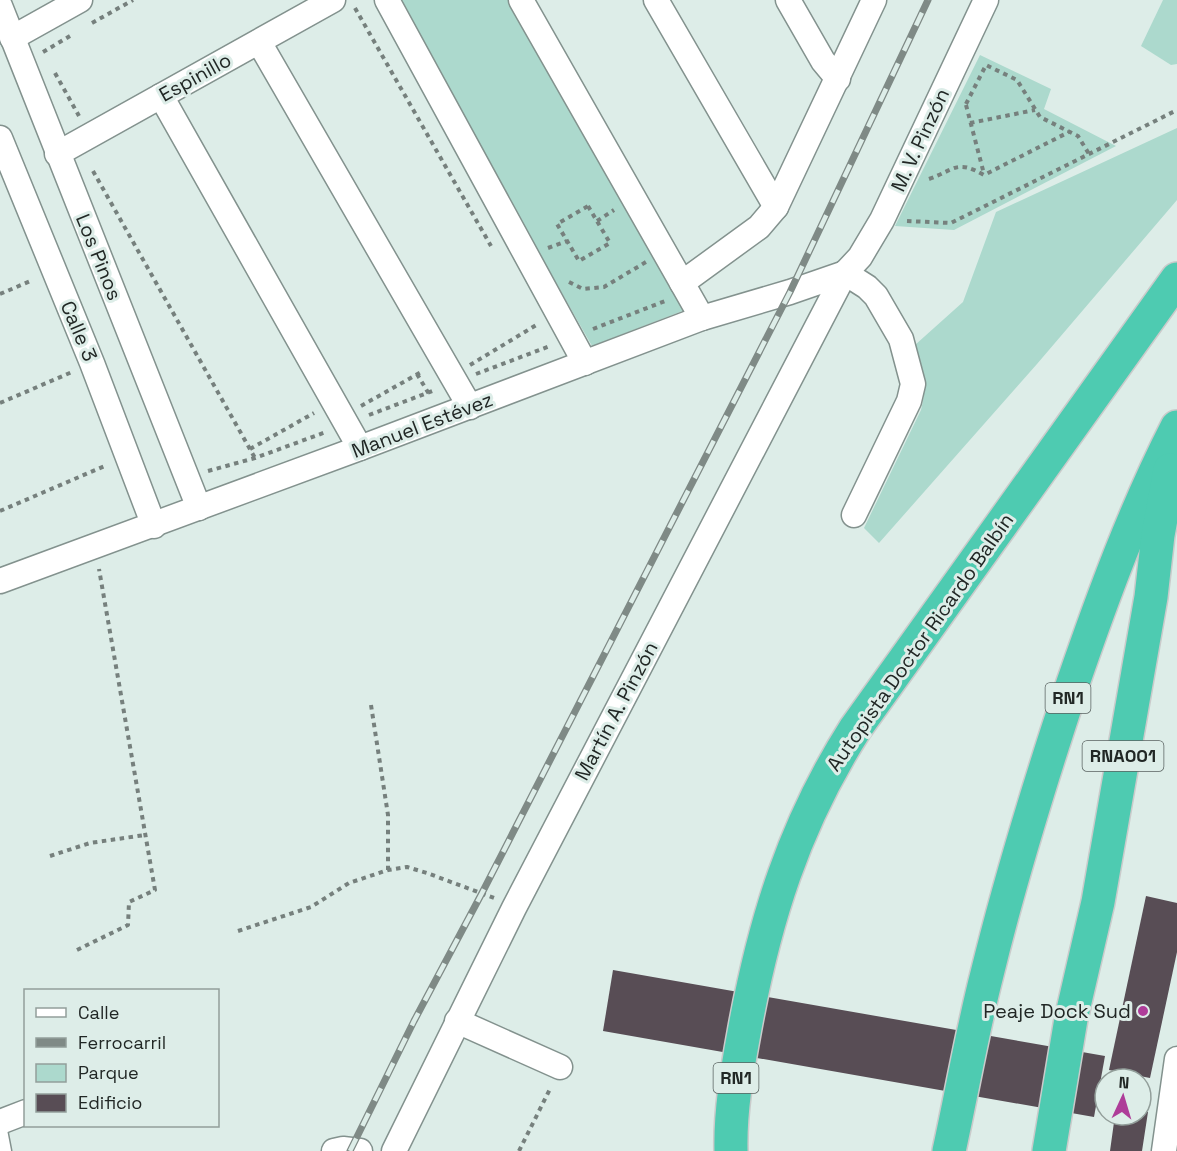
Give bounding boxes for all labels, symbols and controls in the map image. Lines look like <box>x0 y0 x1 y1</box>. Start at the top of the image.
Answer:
street label: Espinillo <box>154 47 236 107</box>
street label: M. V. Pinzón <box>885 84 955 196</box>
street label: Los Pinos <box>70 210 128 304</box>
street label: Calle 3 <box>55 297 103 365</box>
street label: Manuel Estévez <box>348 386 496 464</box>
street label: Autopista Doctor Ricardo Balbín <box>821 508 1019 776</box>
street label: Martín A. Pinzón <box>568 637 664 785</box>
road number: RN1 <box>1046 683 1090 713</box>
road number: RNA001 <box>1082 741 1164 771</box>
legend <box>24 989 219 1127</box>
place label: Peaje Dock Sud <box>983 998 1131 1024</box>
text: Calle <box>78 1001 119 1024</box>
marker: Peaje Dock Sud <box>1136 1004 1150 1018</box>
text: Ferrocarril <box>78 1031 166 1054</box>
text: Parque <box>78 1061 139 1084</box>
road number: RN1 <box>714 1063 758 1093</box>
north arrow <box>1093 1067 1153 1127</box>
text: N <box>1118 1072 1130 1093</box>
text: Edificio <box>78 1091 142 1114</box>

